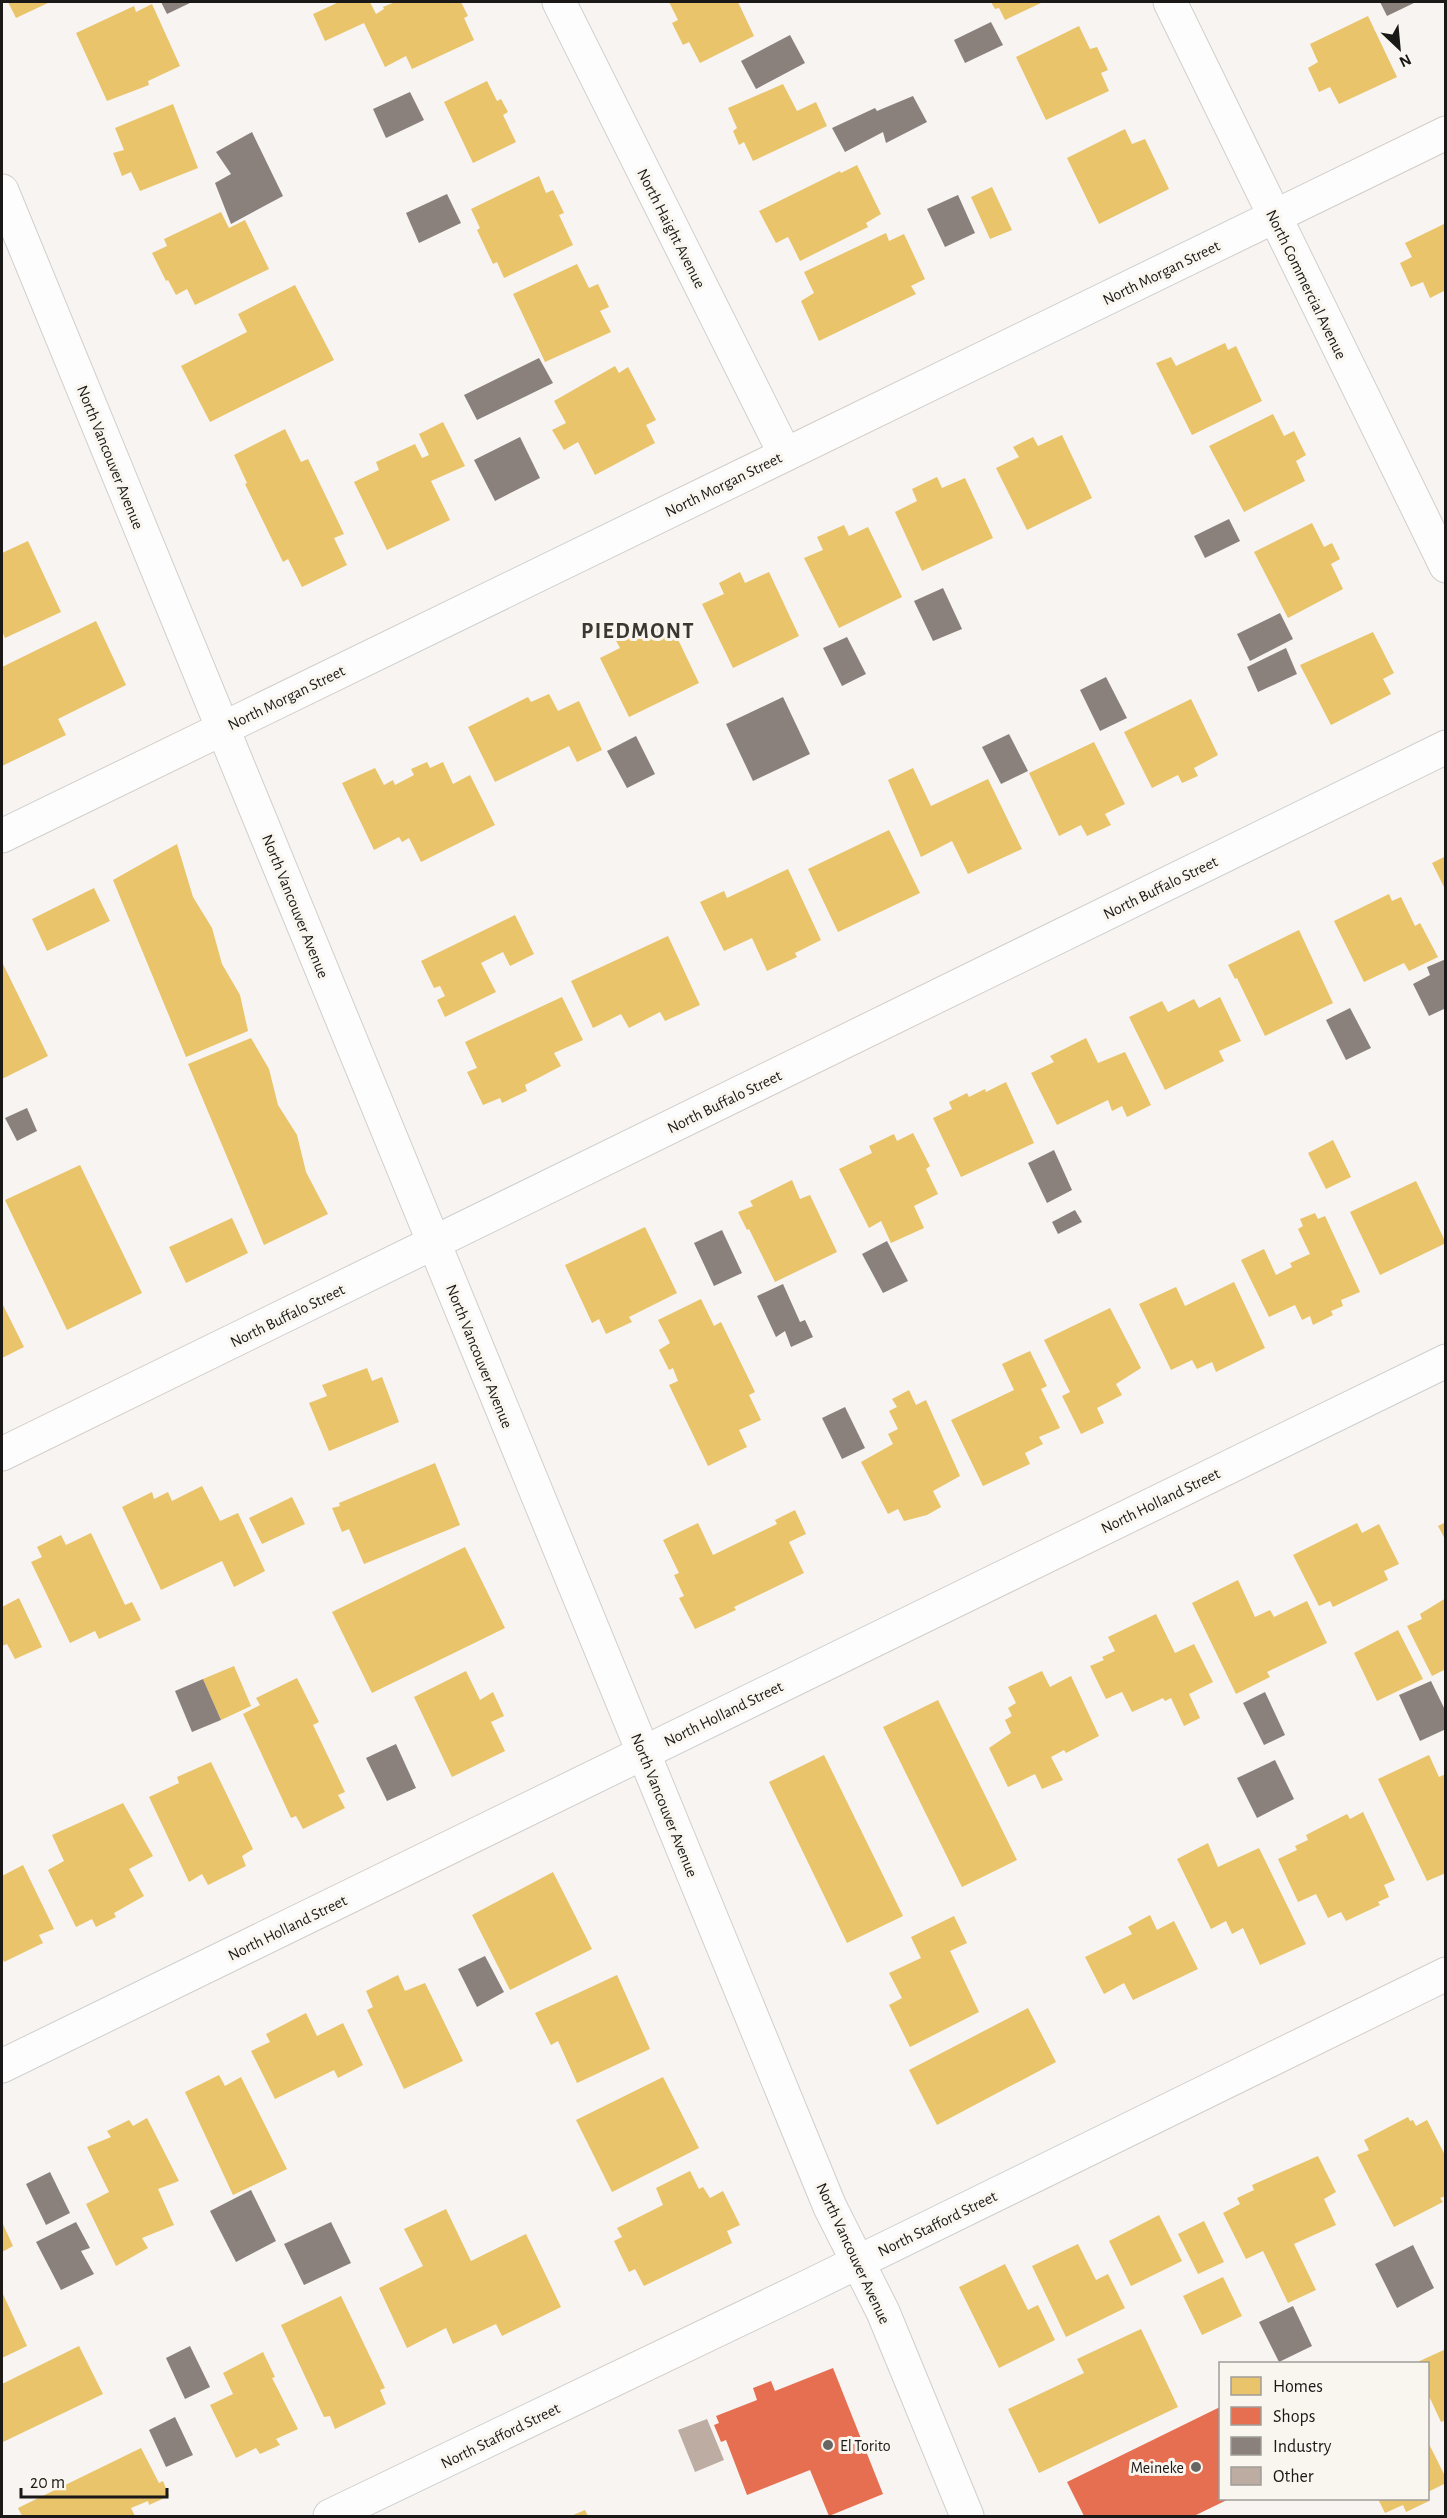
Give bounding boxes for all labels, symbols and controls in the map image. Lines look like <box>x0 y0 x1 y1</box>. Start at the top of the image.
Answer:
north arrow <box>1369 18 1429 78</box>
text: N <box>1397 51 1414 70</box>
street label: North Haight Avenue <box>634 166 708 291</box>
street label: North Commercial Avenue <box>1263 207 1349 362</box>
street label: North Morgan Street <box>1100 238 1223 308</box>
street label: North Vancouver Avenue <box>74 383 146 532</box>
street label: North Morgan Street <box>662 450 785 520</box>
district label: PIEDMONT <box>581 620 695 642</box>
street label: North Morgan Street <box>225 663 348 733</box>
street label: North Vancouver Avenue <box>259 832 331 981</box>
street label: North Buffalo Street <box>1101 853 1220 923</box>
street label: North Buffalo Street <box>665 1067 784 1137</box>
street label: North Buffalo Street <box>228 1281 347 1351</box>
street label: North Vancouver Avenue <box>443 1282 515 1431</box>
street label: North Holland Street <box>1099 1465 1222 1537</box>
street label: North Holland Street <box>662 1678 785 1750</box>
street label: North Vancouver Avenue <box>628 1731 700 1880</box>
street label: North Holland Street <box>226 1892 349 1964</box>
street label: North Vancouver Avenue <box>813 2180 893 2326</box>
street label: North Stafford Street <box>875 2188 999 2260</box>
legend <box>1219 2362 1429 2500</box>
text: Homes <box>1273 2378 1323 2396</box>
street label: North Stafford Street <box>438 2400 562 2472</box>
text: Shops <box>1273 2408 1315 2426</box>
marker: El Torito <box>821 2438 835 2452</box>
place label: El Torito <box>840 2438 891 2454</box>
text: Industry <box>1273 2438 1332 2456</box>
place label: Meineke <box>1130 2460 1184 2476</box>
marker: Meineke <box>1189 2460 1203 2474</box>
scale bar <box>21 2461 166 2499</box>
text: Other <box>1273 2468 1314 2486</box>
text: 20 m <box>30 2474 65 2492</box>

